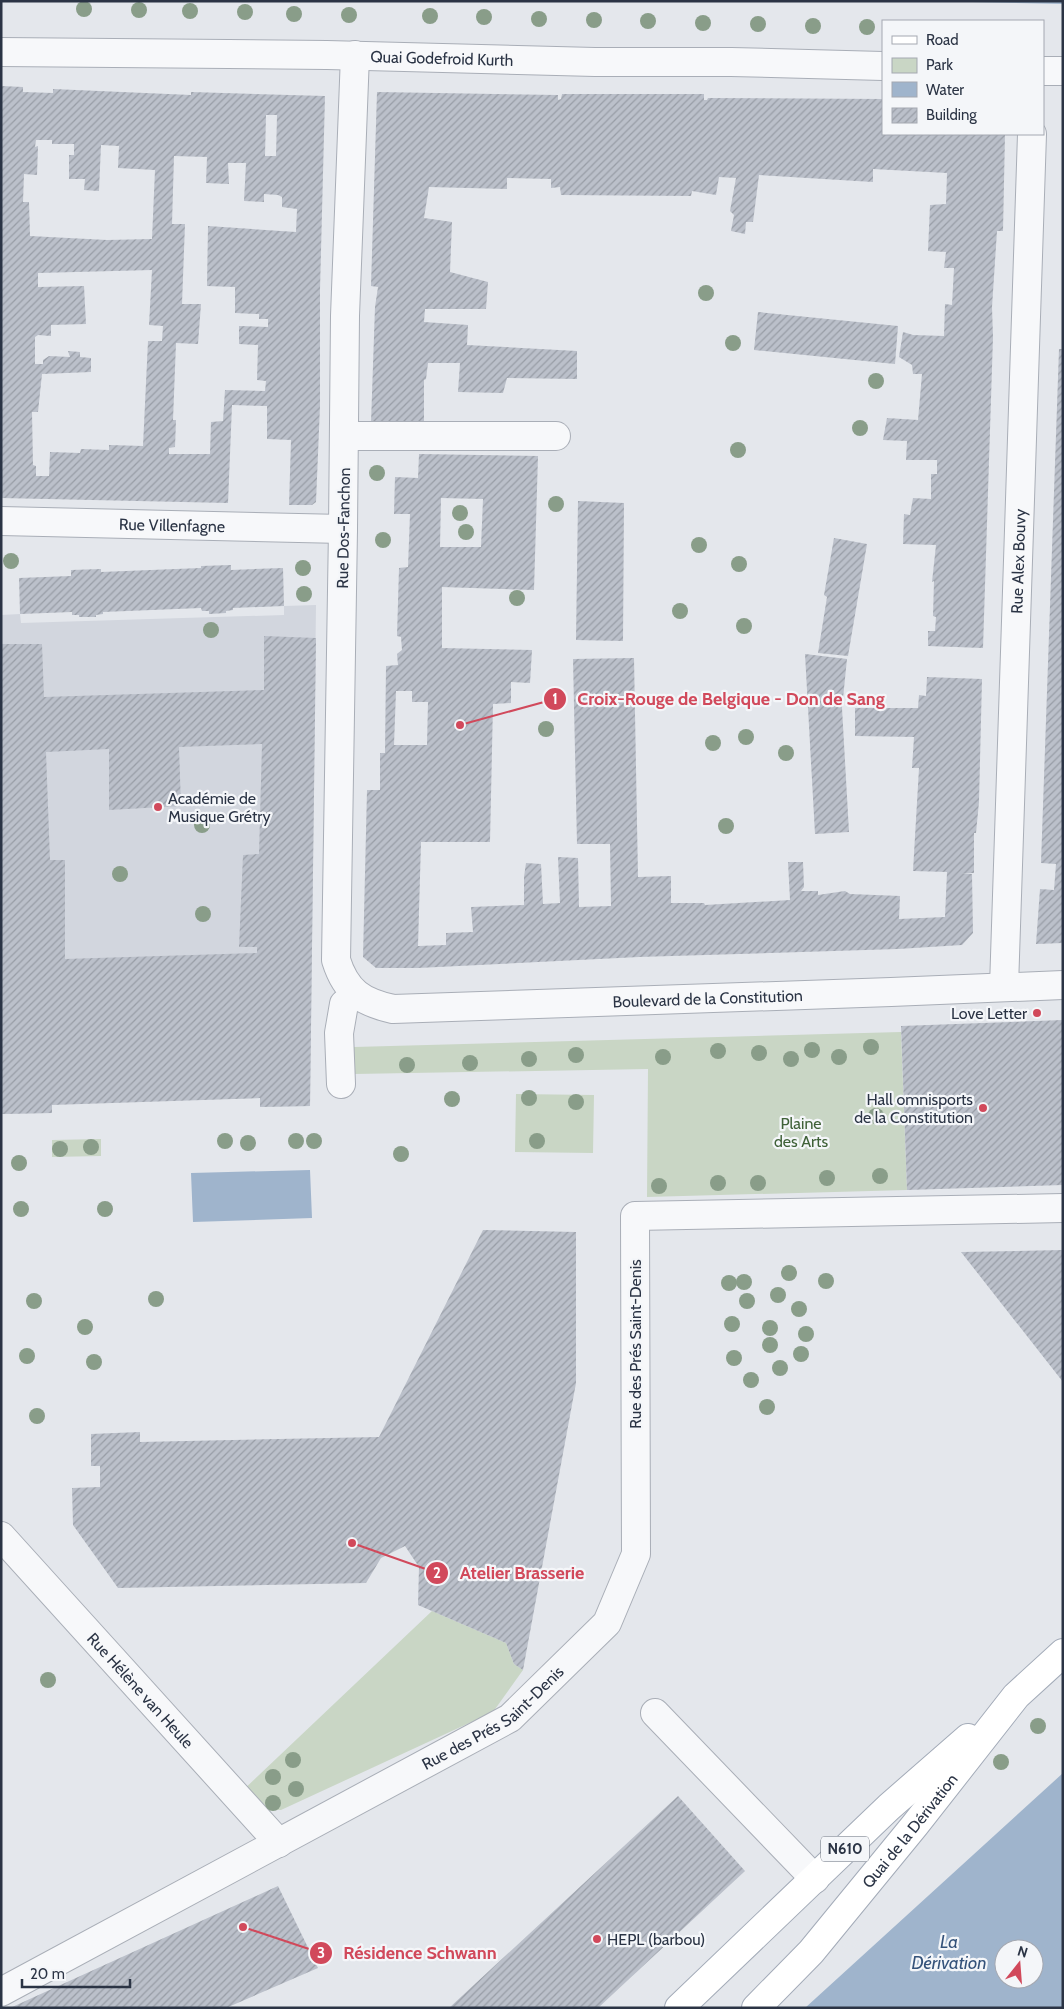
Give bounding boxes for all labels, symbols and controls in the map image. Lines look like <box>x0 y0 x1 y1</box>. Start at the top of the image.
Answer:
legend <box>882 20 1044 135</box>
text: Road <box>926 31 959 49</box>
street label: Quai Godefroid Kurth <box>370 47 514 70</box>
text: Park <box>926 56 953 74</box>
text: Water <box>926 81 964 99</box>
text: Building <box>926 106 977 124</box>
street label: Rue Dos-Fanchon <box>333 467 354 589</box>
street label: Rue Alex Bouvy <box>1007 508 1030 614</box>
street label: Rue Villenfagne <box>119 515 225 536</box>
callout: Croix-Rouge de Belgique - Don de Sang <box>542 683 895 716</box>
text: Croix-Rouge de Belgique - Don de Sang <box>577 688 885 710</box>
text: 1 <box>552 690 558 708</box>
place label: Académie de Musique Grétry <box>168 789 271 826</box>
marker: Académie de Musique Grétry <box>152 801 164 813</box>
street label: Boulevard de la Constitution <box>612 986 803 1012</box>
place label: Love Letter <box>951 1004 1028 1023</box>
marker: Love Letter <box>1031 1007 1043 1019</box>
place label: Hall omnisports de la Constitution <box>854 1090 973 1127</box>
marker: Hall omnisports de la Constitution <box>977 1102 989 1114</box>
park label: Plaine des Arts <box>774 1114 828 1151</box>
street label: Rue des Prés Saint-Denis <box>626 1259 645 1429</box>
callout: Atelier Brasserie <box>424 1556 594 1589</box>
text: Atelier Brasserie <box>460 1562 584 1584</box>
text: 2 <box>433 1564 441 1582</box>
street label: Rue Hélène van Heule <box>83 1629 197 1752</box>
street label: Rue des Prés Saint-Denis <box>419 1662 568 1774</box>
street label: Quai de la Dérivation <box>858 1770 962 1892</box>
road number: N610 <box>821 1836 869 1862</box>
place label: HEPL (barbou) <box>607 1930 705 1949</box>
water label: La Dérivation <box>912 1931 987 1974</box>
marker: HEPL (barbou) <box>591 1933 603 1945</box>
callout: Résidence Schwann <box>309 1936 507 1969</box>
north arrow <box>994 1939 1044 1989</box>
text: Résidence Schwann <box>343 1942 497 1964</box>
text: N <box>1015 1942 1030 1962</box>
text: 3 <box>317 1944 325 1962</box>
scale bar <box>22 1956 130 1988</box>
text: 20 m <box>30 1965 65 1983</box>

